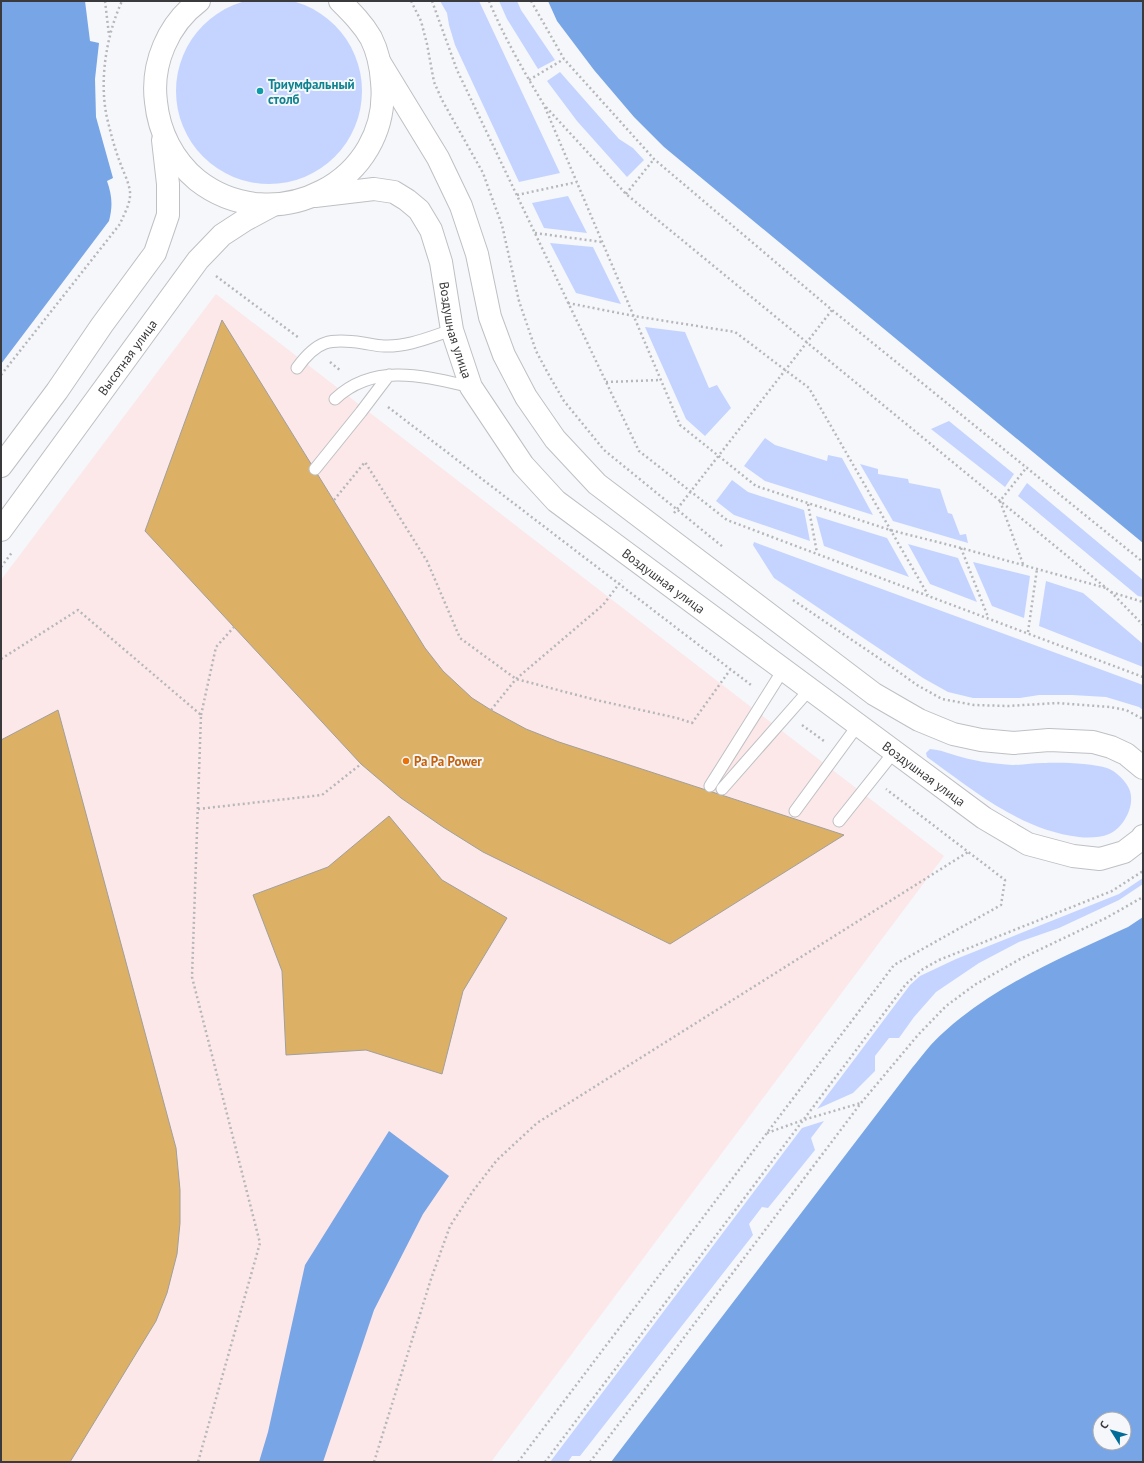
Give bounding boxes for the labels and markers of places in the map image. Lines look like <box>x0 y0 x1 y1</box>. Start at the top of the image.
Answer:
place label: Триумфальный столб <box>268 76 355 108</box>
marker: Триумфальный столб <box>255 86 265 96</box>
place label: Pa Pa Power <box>414 753 482 770</box>
marker: Pa Pa Power <box>401 756 411 766</box>

